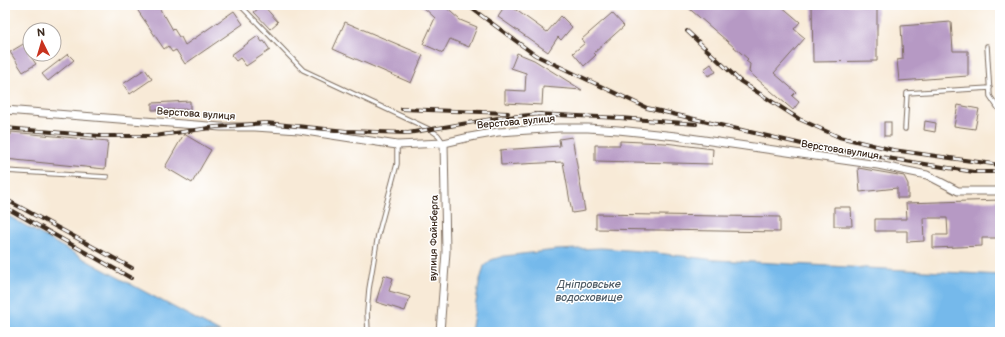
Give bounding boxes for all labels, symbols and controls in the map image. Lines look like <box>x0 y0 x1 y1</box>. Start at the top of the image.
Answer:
north arrow <box>22 22 62 62</box>
text: N <box>36 26 46 39</box>
street label: Верстова вулиця <box>156 105 236 123</box>
street label: Верстова вулиця <box>476 113 556 131</box>
street label: Верстова вулиця <box>800 138 880 162</box>
street label: вулиця Файнберга <box>427 195 441 281</box>
water label: Дніпровське водосховище <box>555 278 623 304</box>

